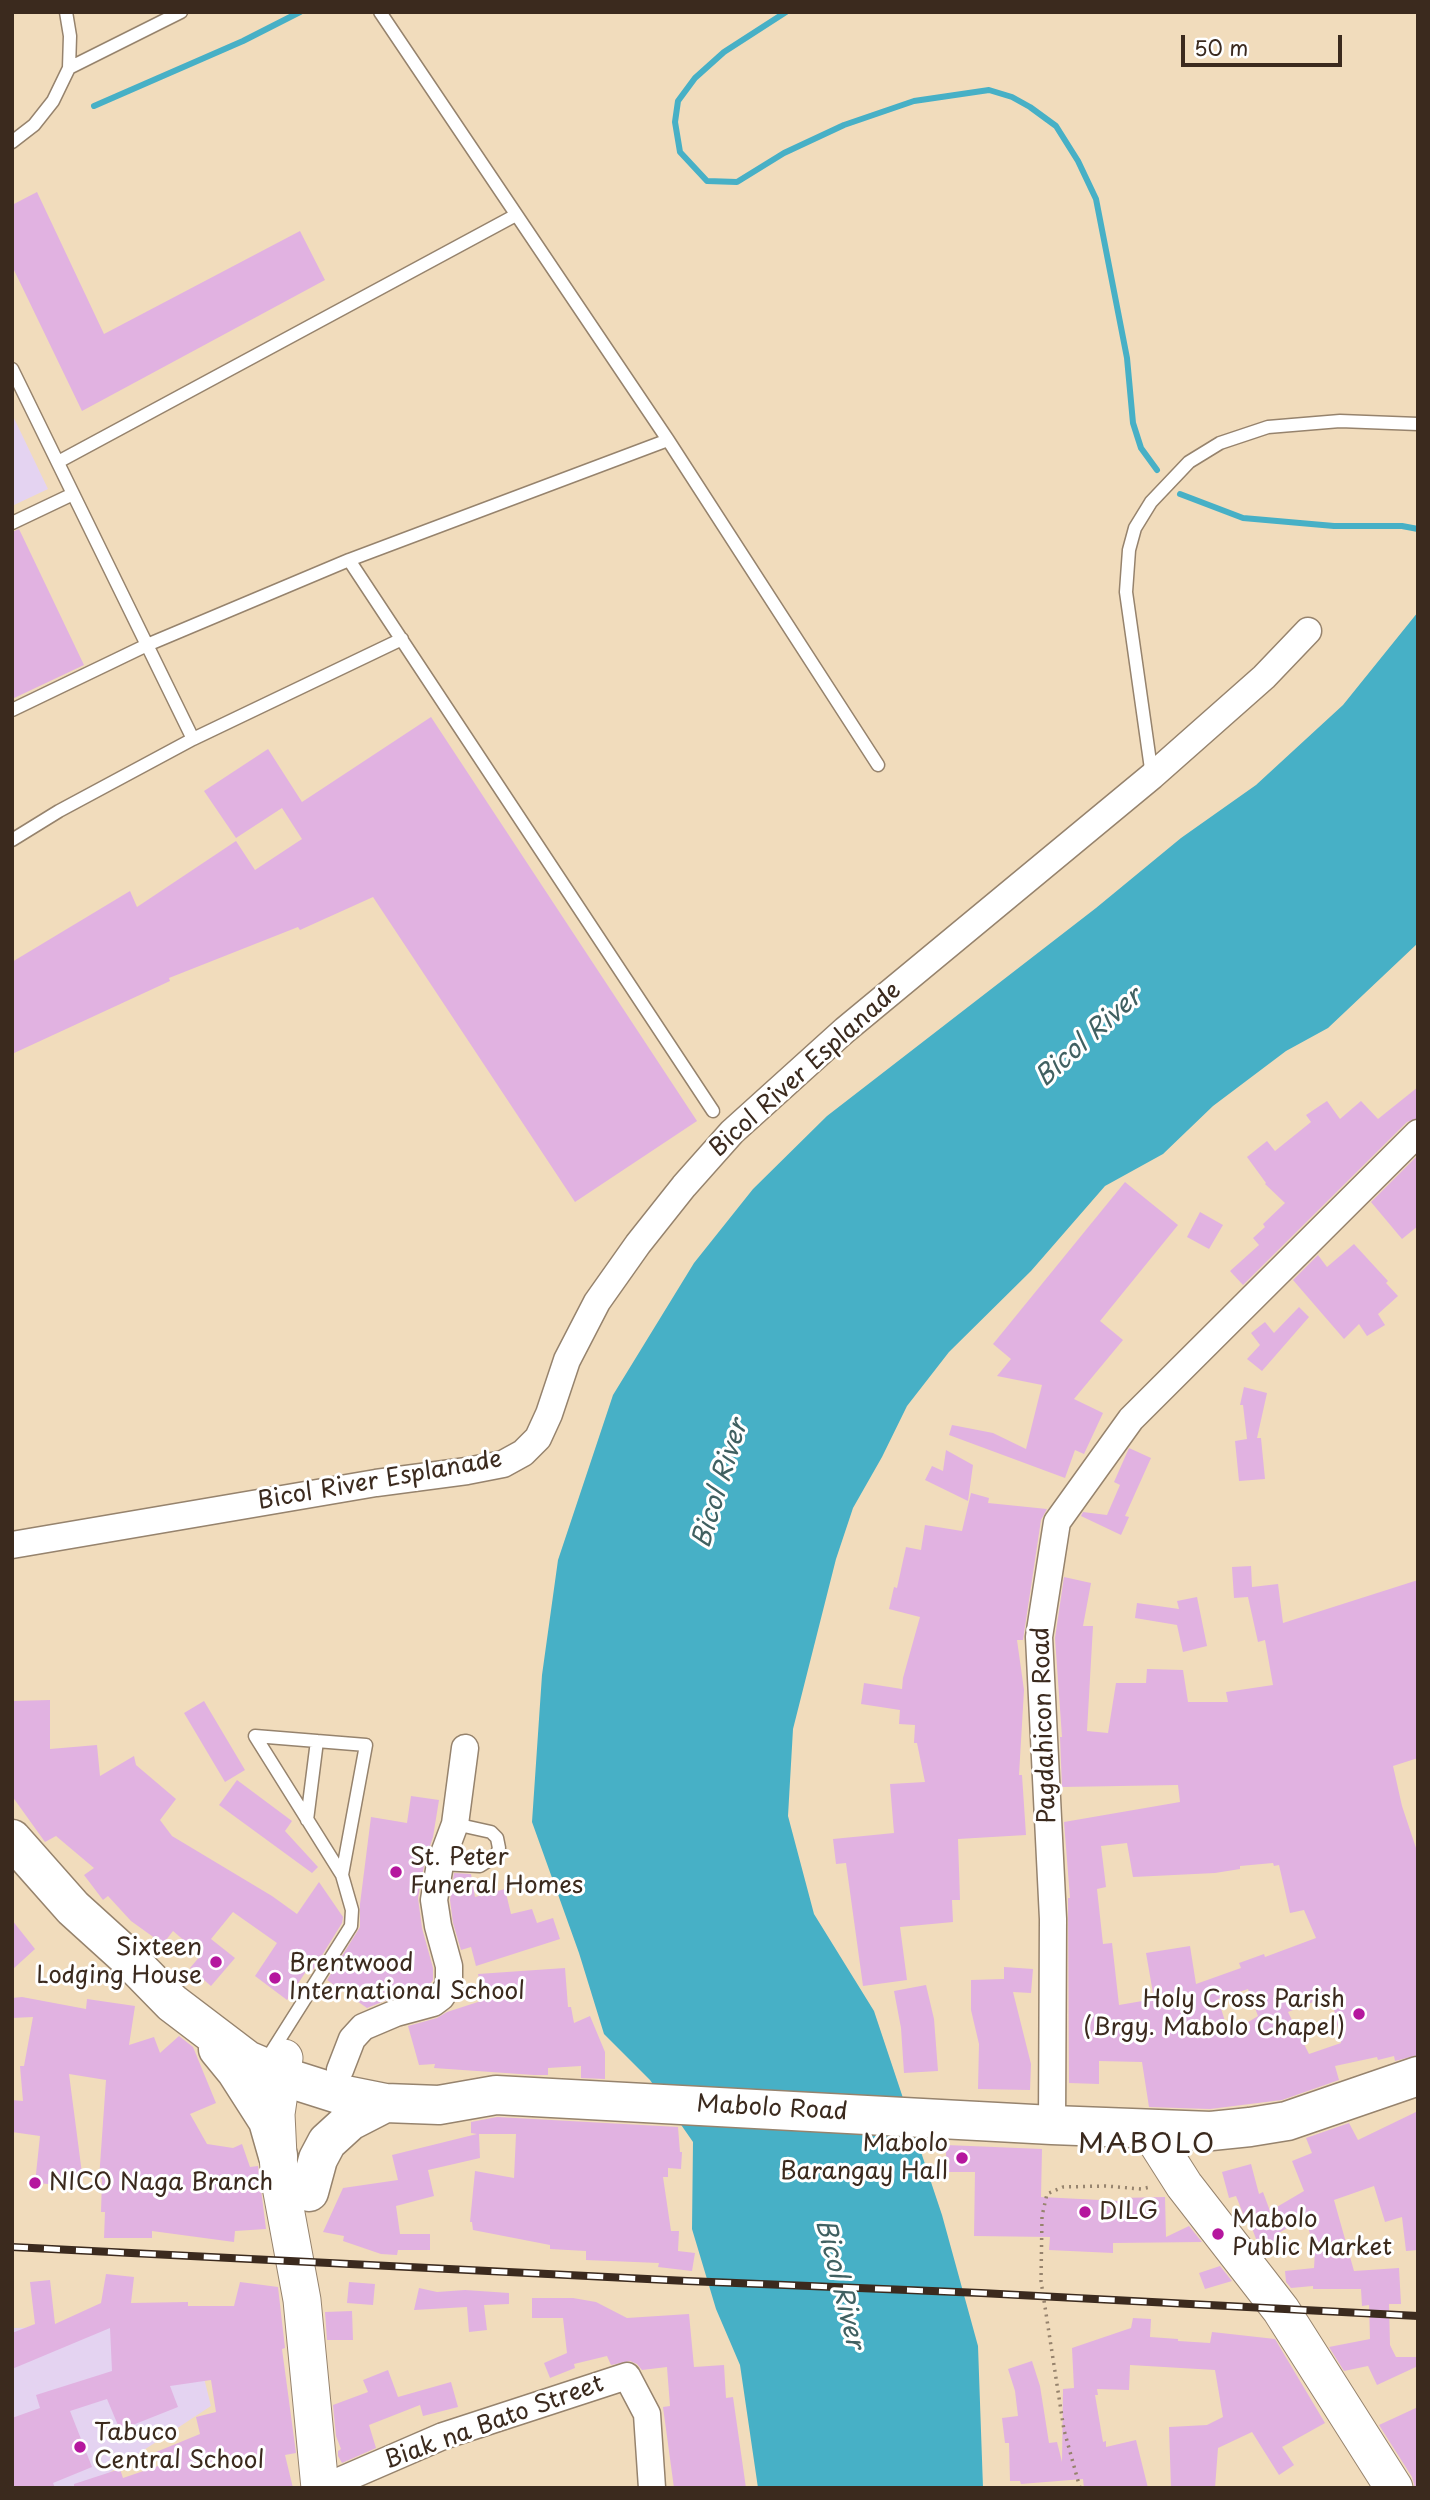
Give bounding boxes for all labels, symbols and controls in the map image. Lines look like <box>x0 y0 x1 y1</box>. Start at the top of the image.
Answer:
scale bar <box>1185 21 1346 65</box>
text: 50 m <box>1194 31 1248 63</box>
street label: Bicol River Esplanade <box>704 977 908 1163</box>
water label: Bicol River <box>1029 982 1149 1094</box>
water label: Bicol River <box>687 1416 755 1552</box>
street label: Bicol River Esplanade <box>256 1445 504 1517</box>
street label: Pagdahicon Road <box>1027 1626 1063 1824</box>
place label: St. Peter Funeral Homes <box>410 1844 583 1900</box>
marker: St. Peter Funeral Homes <box>388 1864 404 1880</box>
place label: Sixteen Lodging House <box>36 1934 202 1990</box>
place label: Brentwood International School <box>289 1950 525 2006</box>
marker: Sixteen Lodging House <box>208 1954 224 1970</box>
marker: Brentwood International School <box>267 1970 283 1986</box>
place label: Holy Cross Parish (Brgy. Mabolo Chapel) <box>1083 1986 1345 2042</box>
marker: Holy Cross Parish (Brgy. Mabolo Chapel) <box>1351 2006 1367 2022</box>
street label: Mabolo Road <box>696 2091 848 2127</box>
district label: MABOLO <box>1079 2128 1215 2162</box>
place label: Mabolo Barangay Hall <box>780 2130 948 2186</box>
marker: Mabolo Barangay Hall <box>954 2150 970 2166</box>
place label: NICO Naga Branch <box>49 2169 273 2197</box>
marker: NICO Naga Branch <box>27 2175 43 2191</box>
place label: DILG <box>1099 2198 1158 2226</box>
marker: DILG <box>1077 2204 1093 2220</box>
place label: Mabolo Public Market <box>1232 2206 1392 2262</box>
water label: Bicol River <box>808 2216 870 2352</box>
marker: Mabolo Public Market <box>1210 2226 1226 2242</box>
street label: Biak na Bato Street <box>380 2370 608 2476</box>
place label: Tabuco Central School <box>94 2419 264 2475</box>
marker: Tabuco Central School <box>72 2439 88 2455</box>

